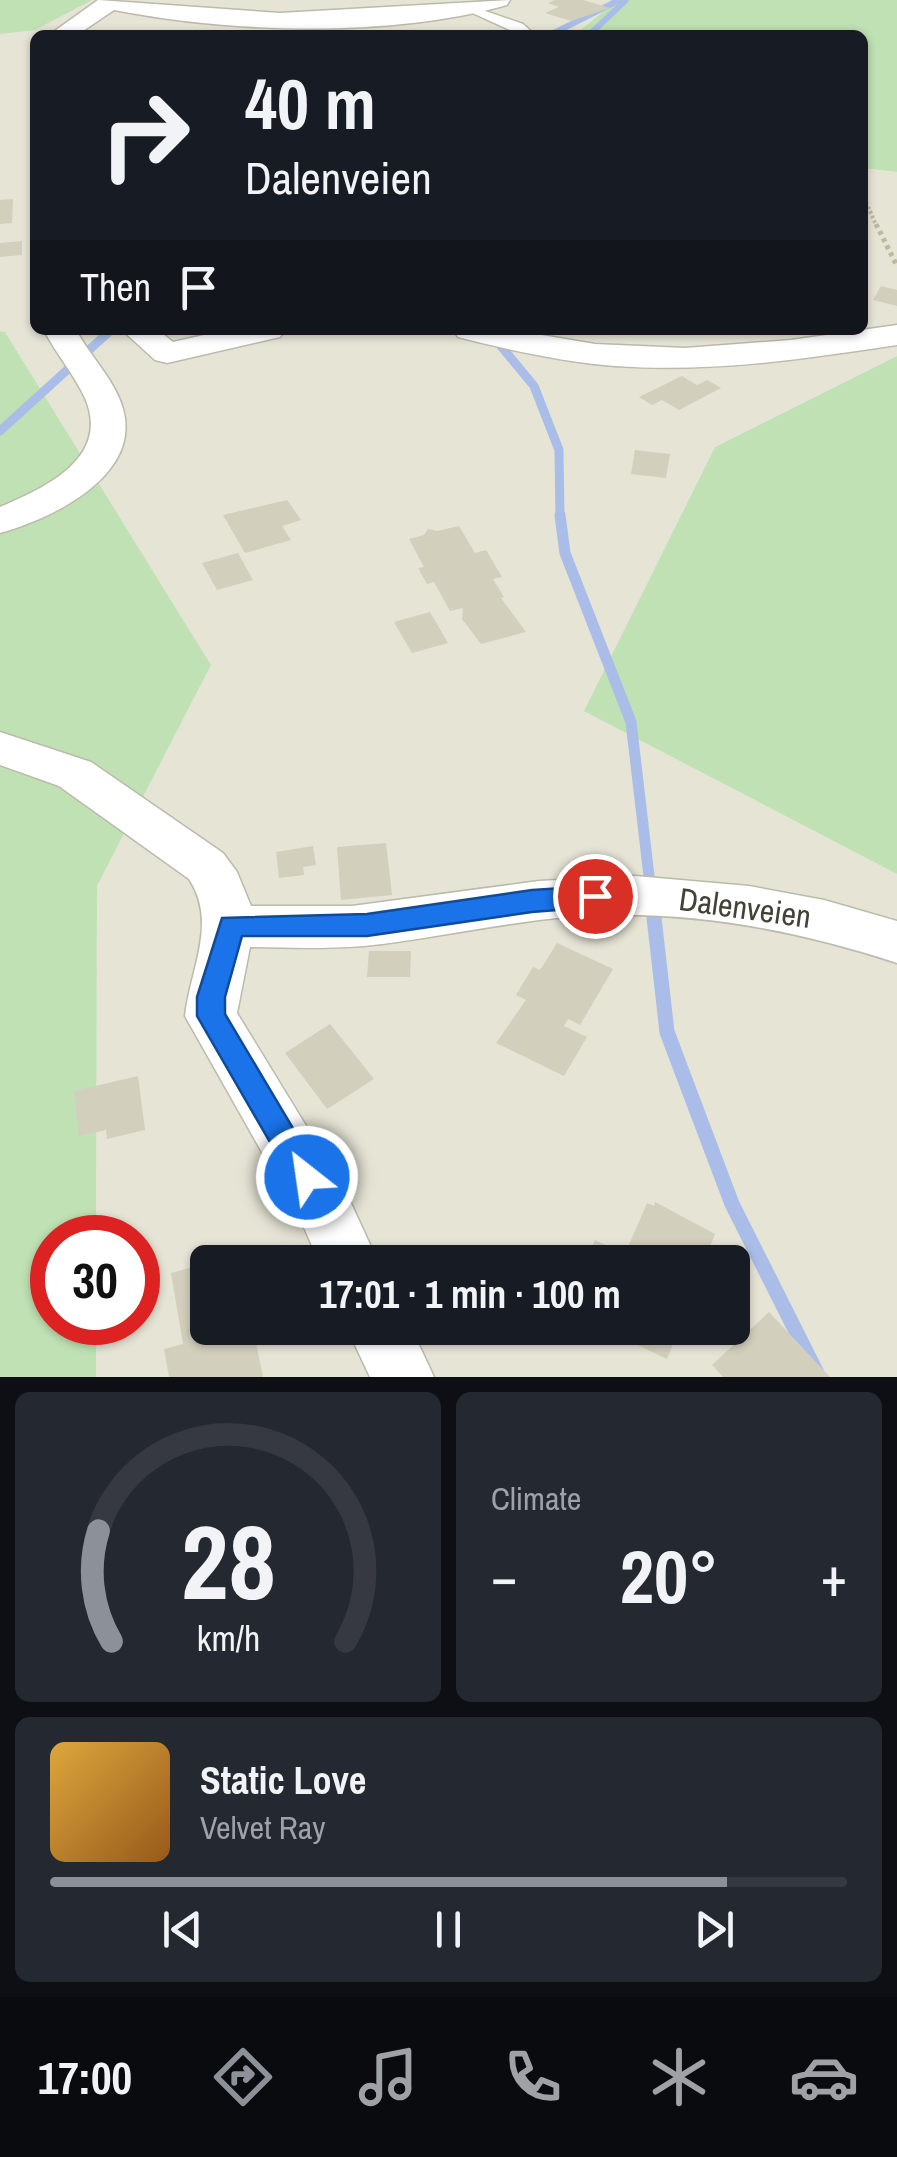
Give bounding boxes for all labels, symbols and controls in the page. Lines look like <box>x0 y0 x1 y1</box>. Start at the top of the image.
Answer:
text: 40 m <box>245 57 376 151</box>
icon: right <box>80 70 210 200</box>
text: Dalenveien <box>245 147 432 208</box>
icon: arrive <box>171 260 226 315</box>
text: Then <box>80 262 151 313</box>
pin <box>553 854 638 939</box>
icon: arrive <box>568 869 623 924</box>
street label: Dalenveien <box>676 877 814 938</box>
position arrow <box>255 1125 359 1229</box>
speed limit sign: 30 <box>30 1215 160 1345</box>
text: 17:01 · 1 min · 100 m <box>319 1269 621 1320</box>
text: Climate <box>491 1477 581 1520</box>
text: 28 <box>181 1491 275 1631</box>
text: 20° <box>620 1525 718 1626</box>
text: − <box>491 1539 517 1613</box>
text: + <box>821 1539 847 1613</box>
text: km/h <box>196 1614 260 1662</box>
text: Static Love <box>200 1755 366 1806</box>
text: Velvet Ray <box>200 1806 325 1849</box>
icon: previous <box>155 1902 210 1957</box>
icon: pause <box>421 1902 476 1957</box>
icon: next <box>687 1902 742 1957</box>
icon: directions <box>208 2042 278 2112</box>
icon: music <box>353 2042 423 2112</box>
icon: phone <box>498 2042 568 2112</box>
icon: climate <box>644 2042 714 2112</box>
icon: car <box>789 2042 859 2112</box>
text: 17:00 <box>38 2047 132 2108</box>

